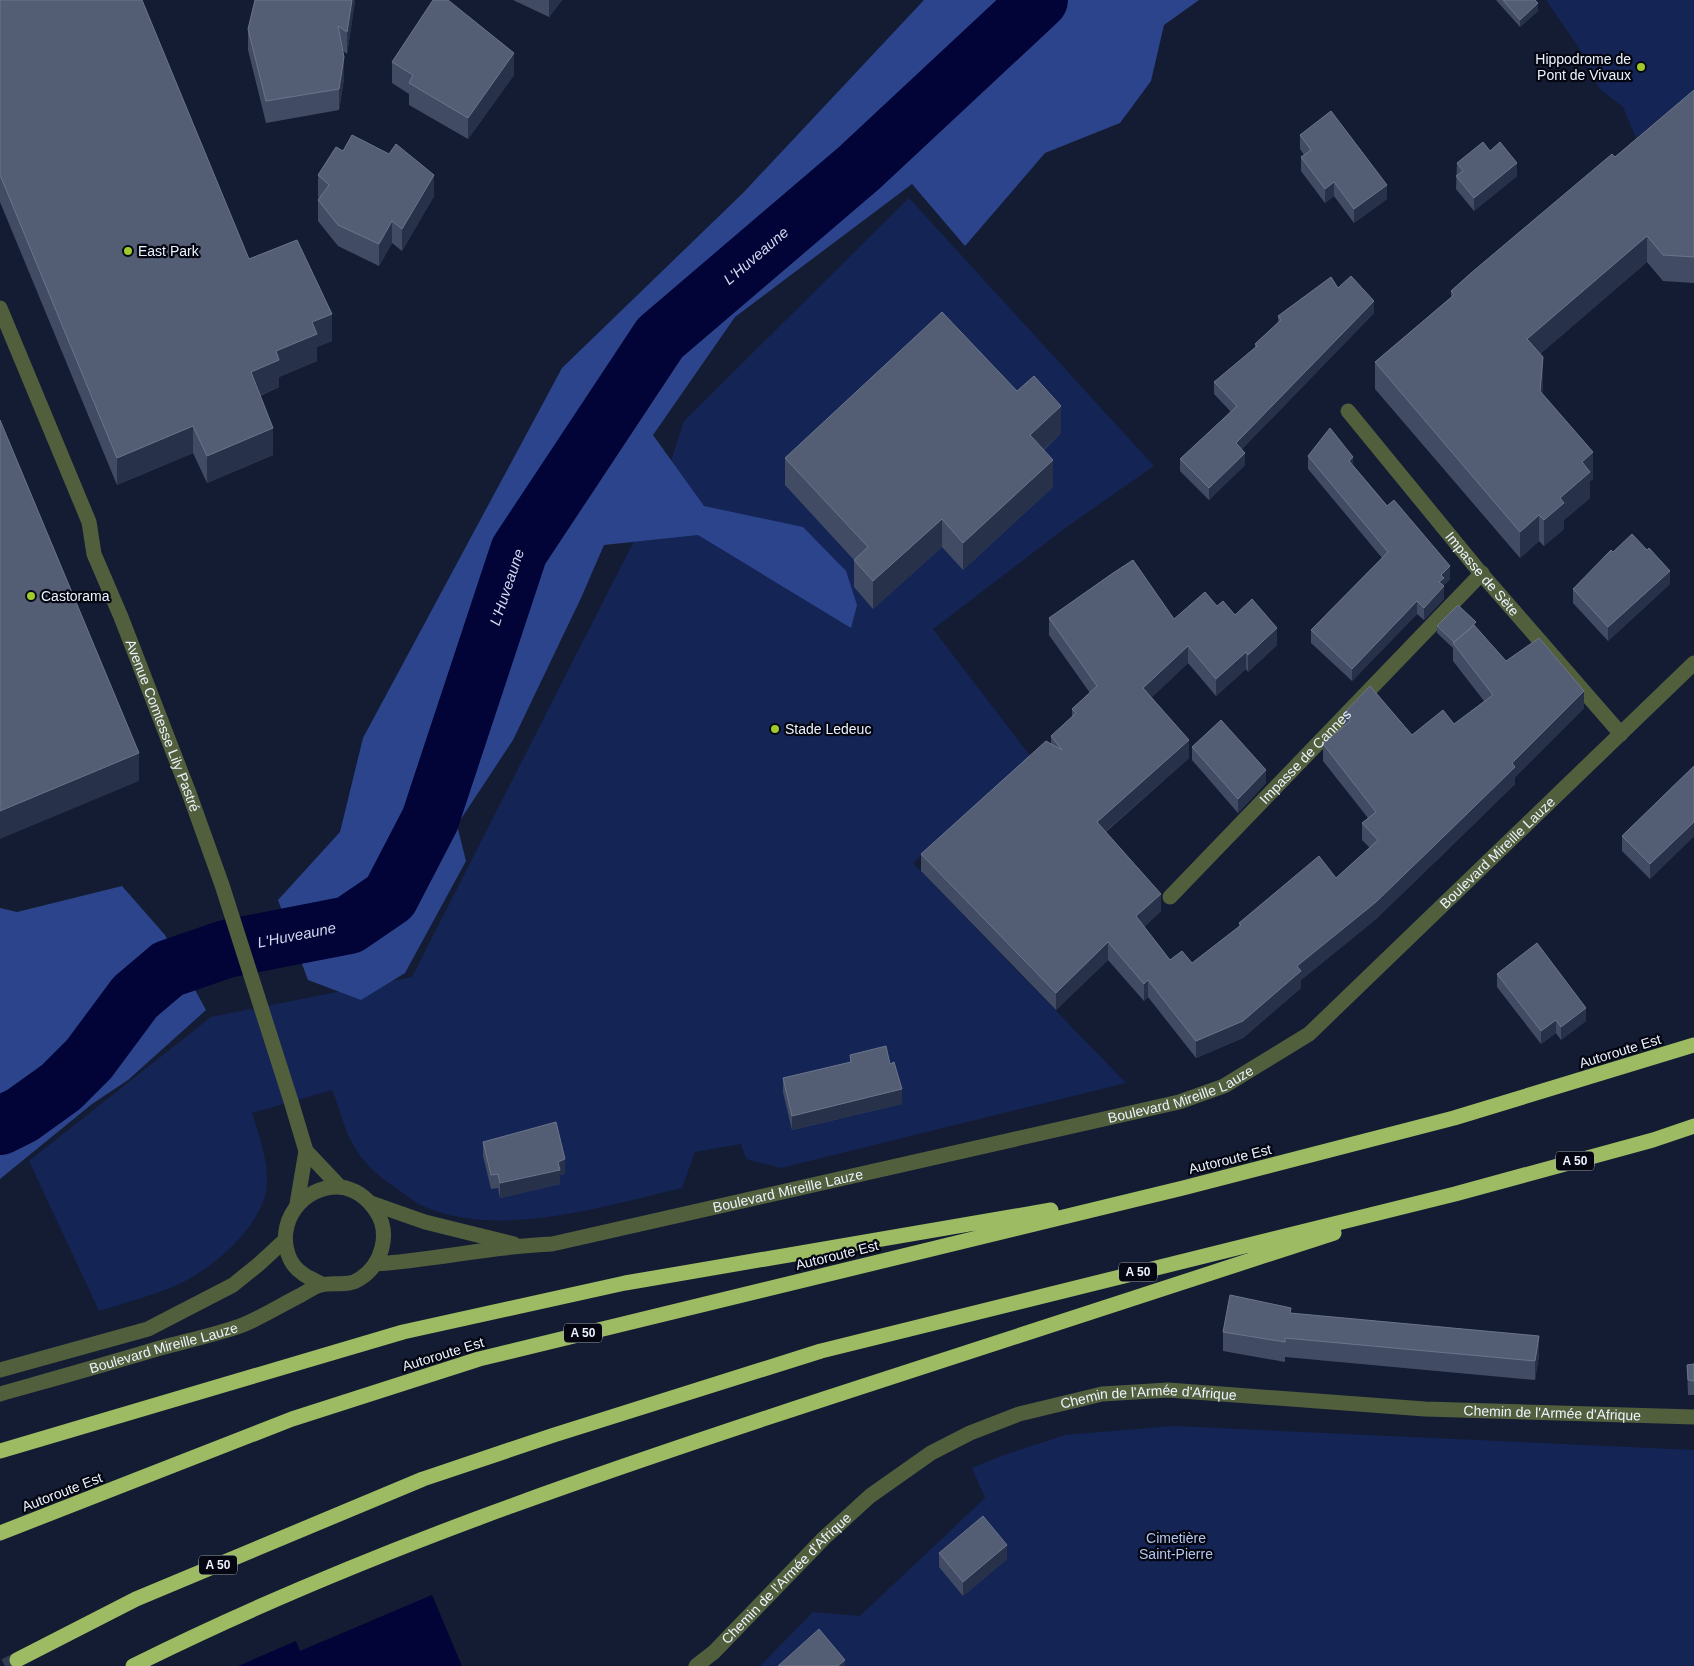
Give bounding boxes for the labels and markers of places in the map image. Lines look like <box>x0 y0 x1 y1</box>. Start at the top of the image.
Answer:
place label: Hippodrome de Pont de Vivaux <box>1535 51 1631 83</box>
marker: Hippodrome de Pont de Vivaux <box>1635 61 1647 73</box>
place label: East Park <box>138 243 200 259</box>
marker: East Park <box>122 245 134 257</box>
place label: Castorama <box>41 588 110 604</box>
marker: Castorama <box>25 590 37 602</box>
place label: Stade Ledeuc <box>785 721 871 737</box>
marker: Stade Ledeuc <box>769 723 781 735</box>

